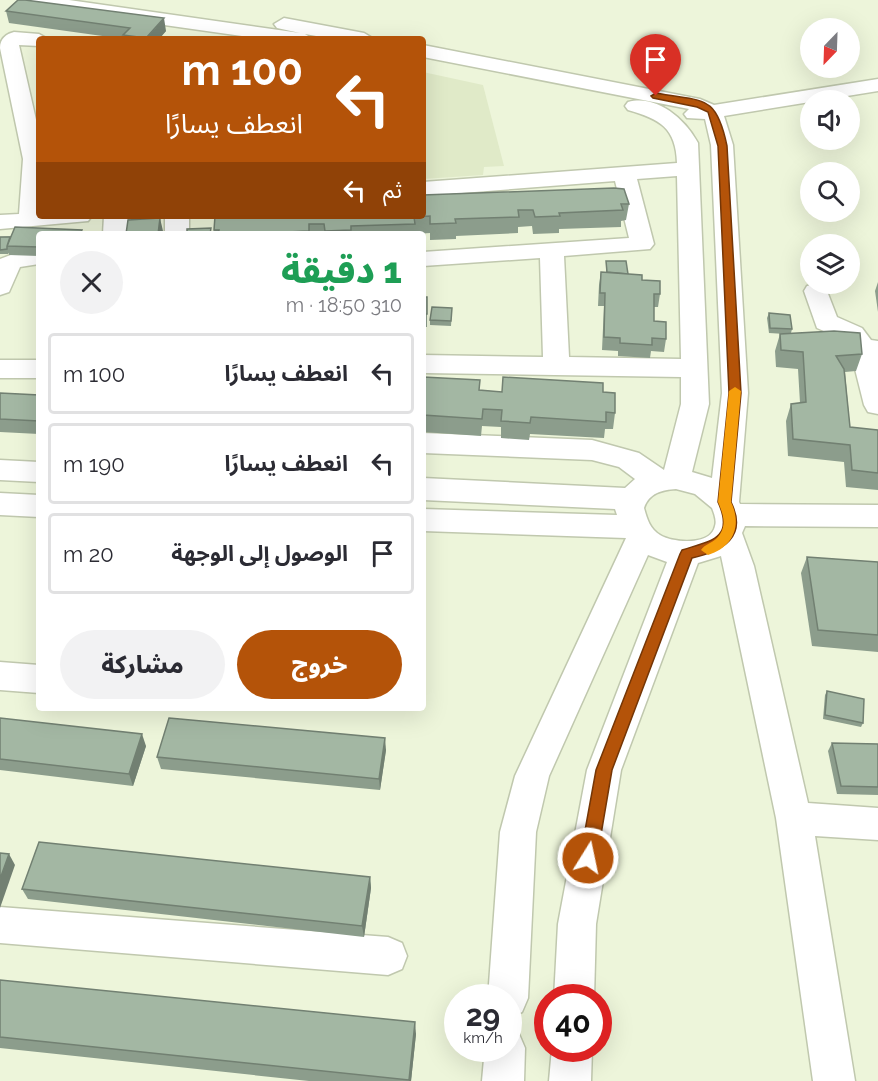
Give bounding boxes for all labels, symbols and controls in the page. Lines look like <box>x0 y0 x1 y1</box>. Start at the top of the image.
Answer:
north arrow <box>800 18 860 78</box>
map controls <box>800 18 860 294</box>
pin <box>630 34 681 96</box>
icon: arrive <box>639 43 672 76</box>
text: 100 m <box>181 46 303 95</box>
icon: left <box>324 60 402 138</box>
button: sound <box>800 90 860 150</box>
text: انعطف يسارًا <box>165 108 303 139</box>
button: search <box>800 162 860 222</box>
icon: left <box>338 174 371 207</box>
text: ثم <box>383 177 402 203</box>
button: layers <box>800 234 860 294</box>
text: 1 دقيقة <box>281 249 402 291</box>
button: close <box>60 251 123 314</box>
text: 310 m · 18:50 <box>286 293 402 317</box>
icon: left <box>366 357 399 390</box>
text: انعطف يسارًا <box>225 360 348 386</box>
text: 100 m <box>63 361 125 387</box>
icon: left <box>366 447 399 480</box>
text: انعطف يسارًا <box>225 450 348 476</box>
text: 190 m <box>63 451 125 477</box>
icon: arrive <box>366 537 399 570</box>
text: الوصول إلى الوجهة <box>171 540 348 566</box>
text: 20 m <box>63 541 114 567</box>
button: مشاركة <box>60 630 225 699</box>
button: خروج <box>237 630 402 699</box>
position arrow <box>556 826 620 890</box>
speed limit sign: 40 <box>534 984 612 1062</box>
text: 29 <box>466 998 500 1033</box>
text: km/h <box>463 1029 503 1047</box>

